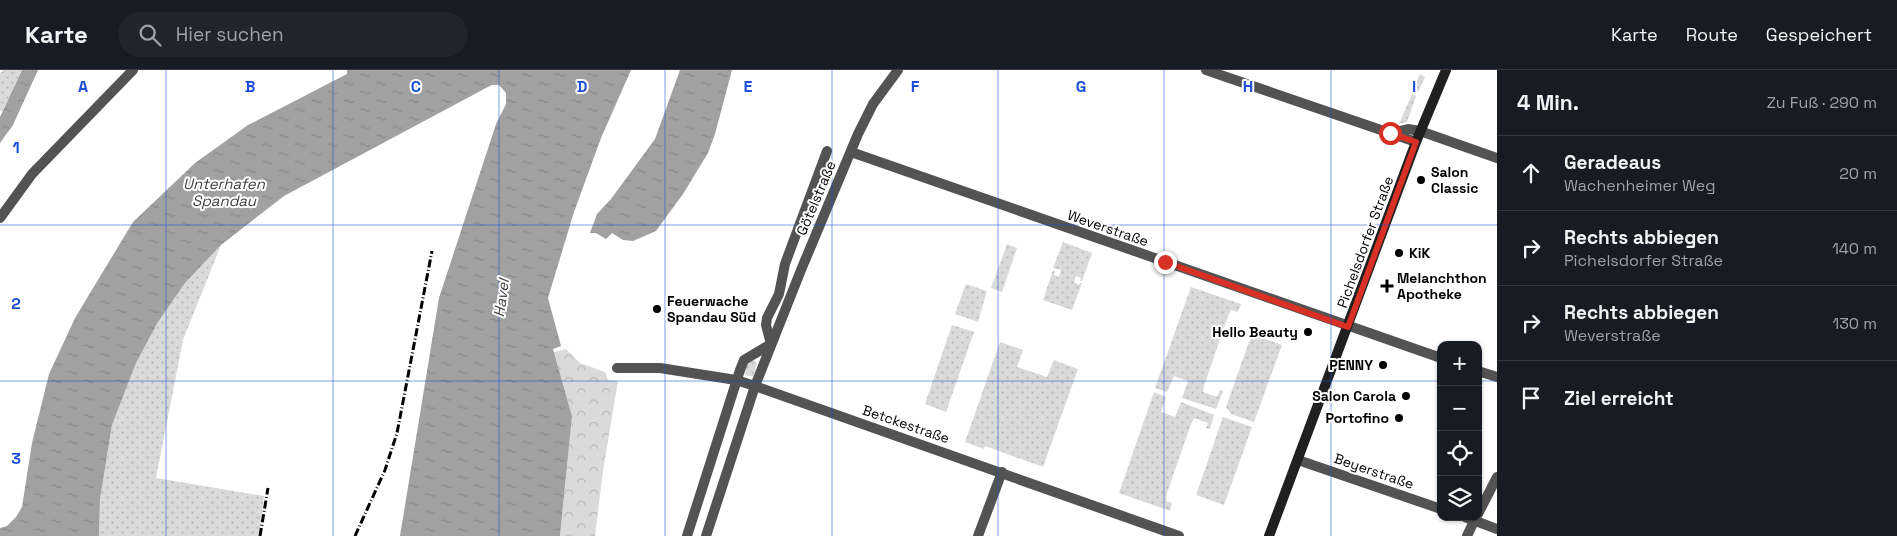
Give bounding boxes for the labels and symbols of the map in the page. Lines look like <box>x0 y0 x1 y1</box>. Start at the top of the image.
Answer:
text: A <box>78 76 88 97</box>
text: B <box>245 76 255 97</box>
text: C <box>411 76 421 97</box>
text: D <box>577 76 587 97</box>
text: E <box>744 76 753 97</box>
text: F <box>911 76 920 97</box>
text: G <box>1076 76 1086 97</box>
text: H <box>1243 76 1253 97</box>
text: I <box>1412 76 1416 97</box>
route start <box>1379 122 1402 145</box>
text: 1 <box>12 137 20 158</box>
street label: Götelstraße <box>792 158 840 238</box>
place label: Salon Classic <box>1431 163 1478 197</box>
water label: Unterhafen Spandau <box>183 174 266 210</box>
street label: Pichelsdorfer Straße <box>1333 174 1397 310</box>
marker: Salon Classic <box>1415 174 1427 186</box>
street label: Weverstraße <box>1065 206 1151 250</box>
place label: KiK <box>1409 244 1430 262</box>
marker: KiK <box>1393 247 1405 259</box>
route end <box>1154 251 1177 274</box>
place label: Melanchthon Apotheke <box>1397 269 1487 303</box>
water label: Havel <box>489 275 513 318</box>
marker: Melanchthon Apotheke <box>1381 280 1393 292</box>
place label: Feuerwache Spandau Süd <box>667 292 756 326</box>
text: 2 <box>11 293 21 314</box>
marker: Feuerwache Spandau Süd <box>651 303 663 315</box>
place label: Hello Beauty <box>1212 323 1298 341</box>
marker: Hello Beauty <box>1302 326 1314 338</box>
place label: PENNY <box>1329 356 1373 374</box>
marker: PENNY <box>1377 359 1389 371</box>
place label: Salon Carola <box>1312 387 1396 405</box>
marker: Salon Carola <box>1400 390 1412 402</box>
street label: Betckestraße <box>860 401 952 447</box>
place label: Portofino <box>1325 409 1389 427</box>
marker: Portofino <box>1393 412 1405 424</box>
text: 3 <box>11 448 21 469</box>
street label: Beyerstraße <box>1332 449 1416 493</box>

